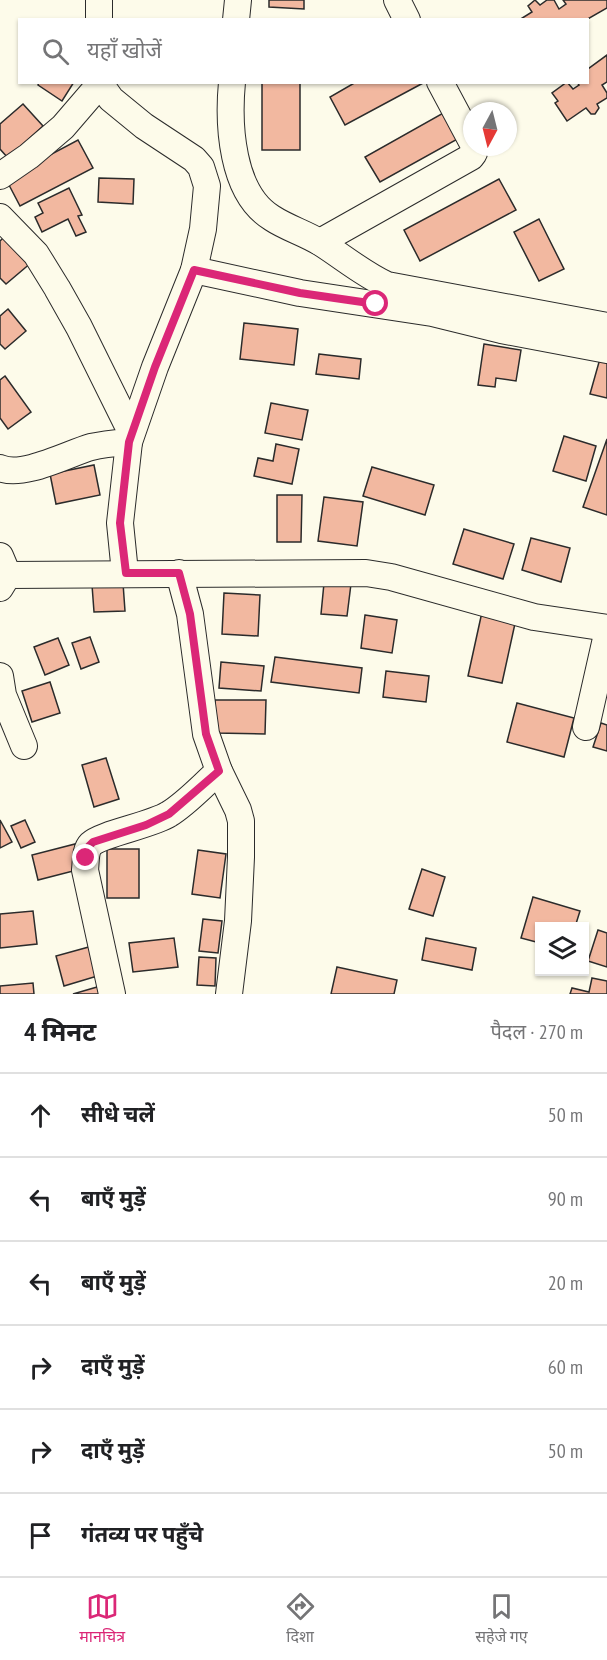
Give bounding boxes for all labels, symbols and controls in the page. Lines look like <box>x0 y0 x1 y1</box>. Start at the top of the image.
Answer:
search box <box>18 18 589 84</box>
icon: search <box>39 35 72 68</box>
text: यहाँ खोजें <box>87 36 162 64</box>
north arrow <box>463 102 517 156</box>
route start <box>362 290 388 316</box>
route end <box>72 844 98 870</box>
map controls <box>535 922 589 976</box>
button: layers <box>535 922 589 976</box>
text: 4 मिनट <box>24 1015 96 1048</box>
text: पैदल · 270 m <box>490 1019 583 1045</box>
icon: ahead <box>24 1099 57 1132</box>
text: सीधे चलें <box>81 1100 155 1128</box>
text: 50 m <box>548 1102 583 1128</box>
icon: left <box>24 1183 57 1216</box>
text: बाएँ मुड़ें <box>81 1184 146 1212</box>
text: 90 m <box>548 1186 583 1212</box>
icon: left <box>24 1267 57 1300</box>
text: बाएँ मुड़ें <box>81 1268 146 1296</box>
text: 20 m <box>548 1270 583 1296</box>
icon: right <box>24 1351 57 1384</box>
text: दाएँ मुड़ें <box>81 1352 145 1380</box>
text: 60 m <box>548 1354 583 1380</box>
icon: right <box>24 1435 57 1468</box>
text: दाएँ मुड़ें <box>81 1436 145 1464</box>
text: 50 m <box>548 1438 583 1464</box>
icon: arrive <box>24 1519 57 1552</box>
text: गंतव्य पर पहुँचे <box>81 1520 203 1548</box>
tab: मानचित्र <box>79 1590 125 1649</box>
tab: दिशा <box>284 1590 317 1649</box>
tab: सहेजे गए <box>475 1590 528 1649</box>

